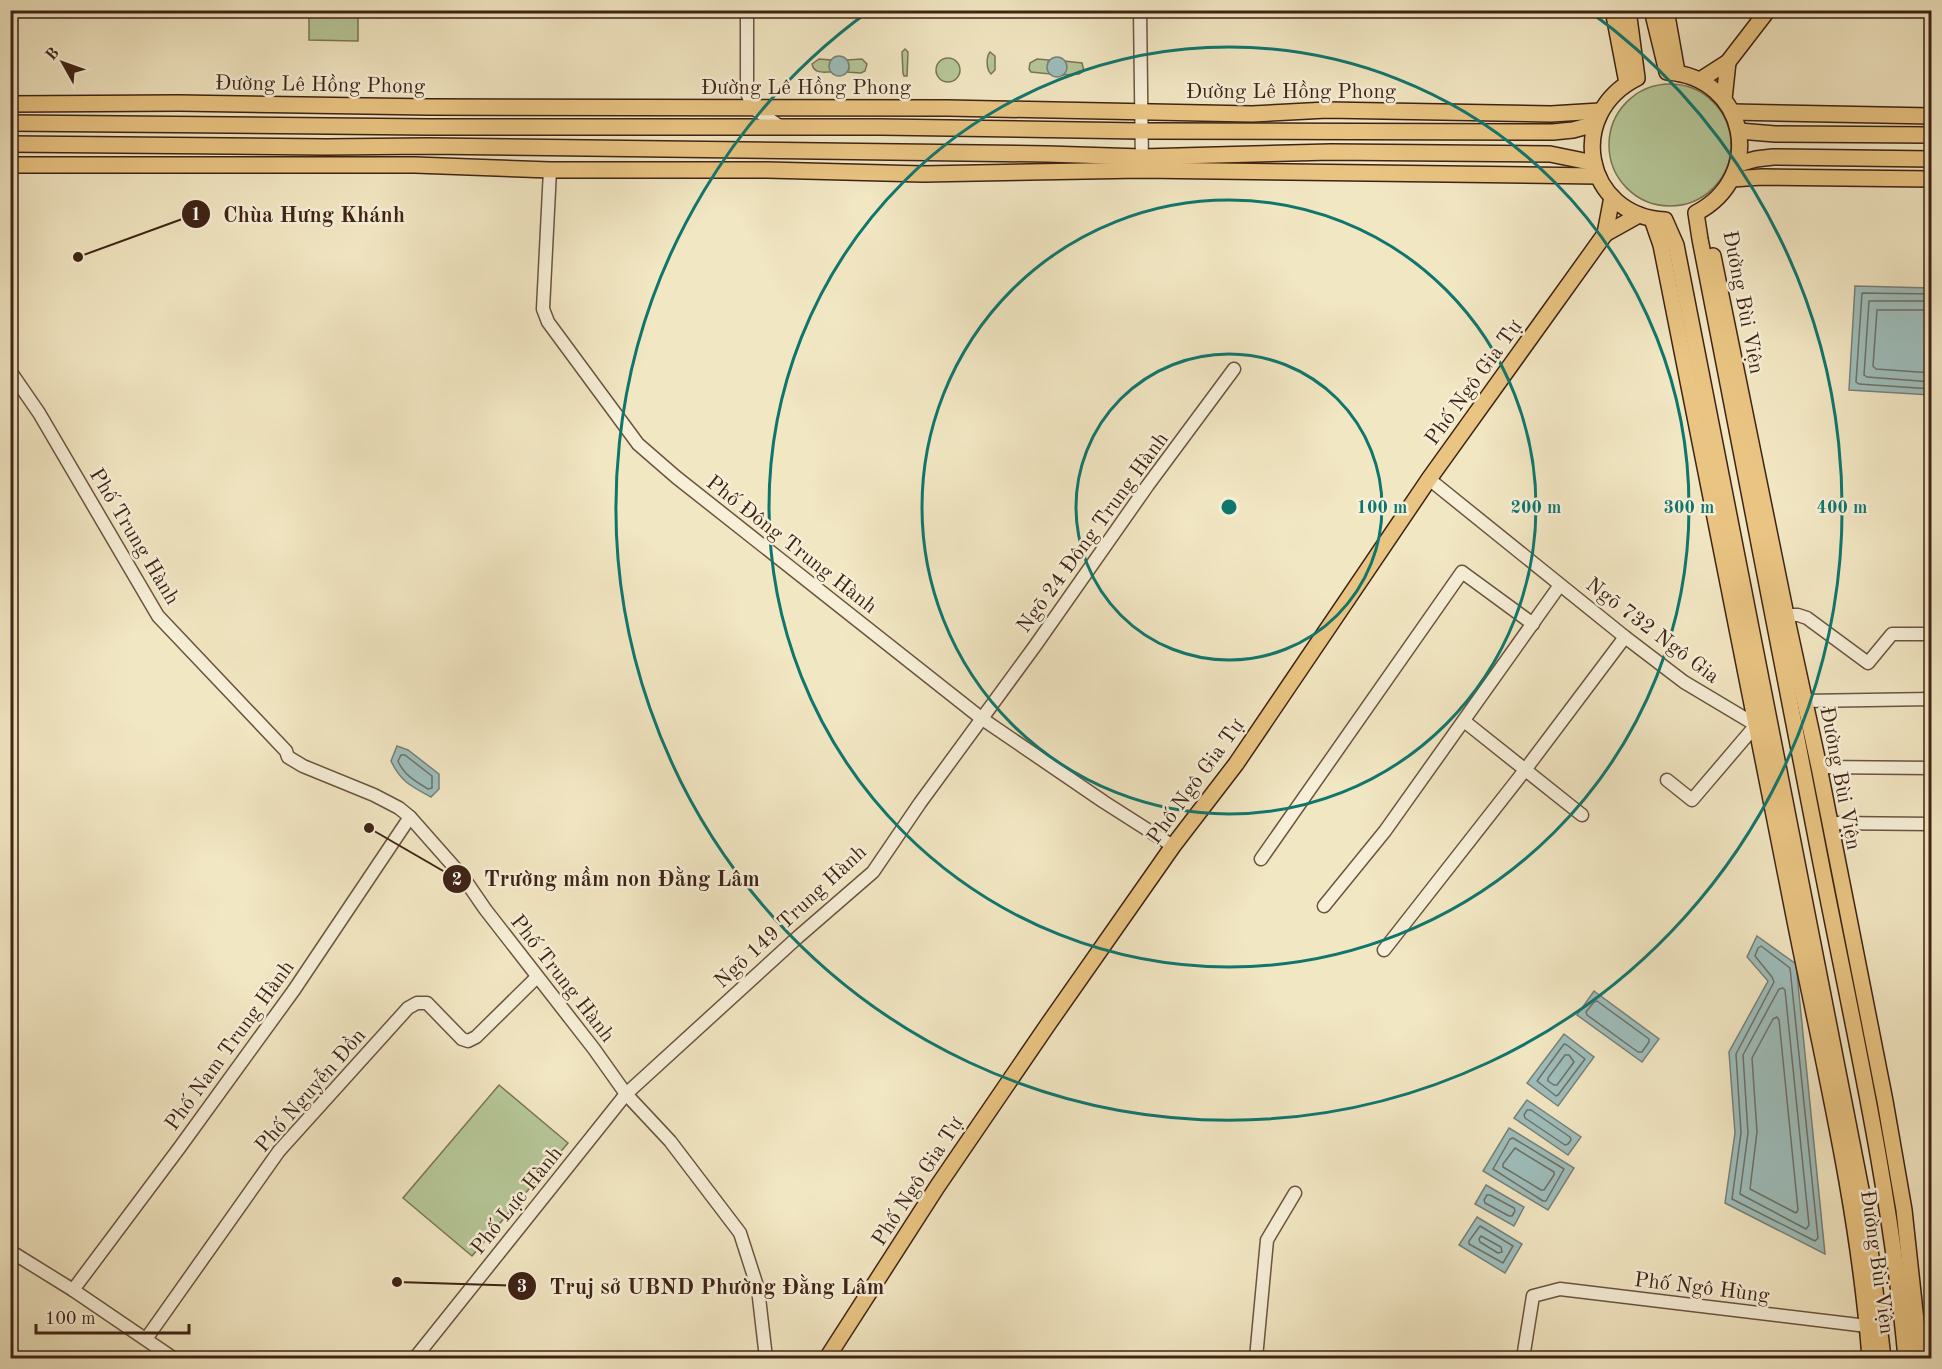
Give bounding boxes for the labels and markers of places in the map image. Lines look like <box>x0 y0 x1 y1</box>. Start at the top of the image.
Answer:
callout: Chùa Hưng Khánh <box>181 194 417 234</box>
centre of rings <box>1219 497 1239 517</box>
callout: Trường mầm non Đằng Lâm <box>442 859 772 899</box>
callout: Truj sở UBND Phường Đằng Lâm <box>507 1266 896 1306</box>

